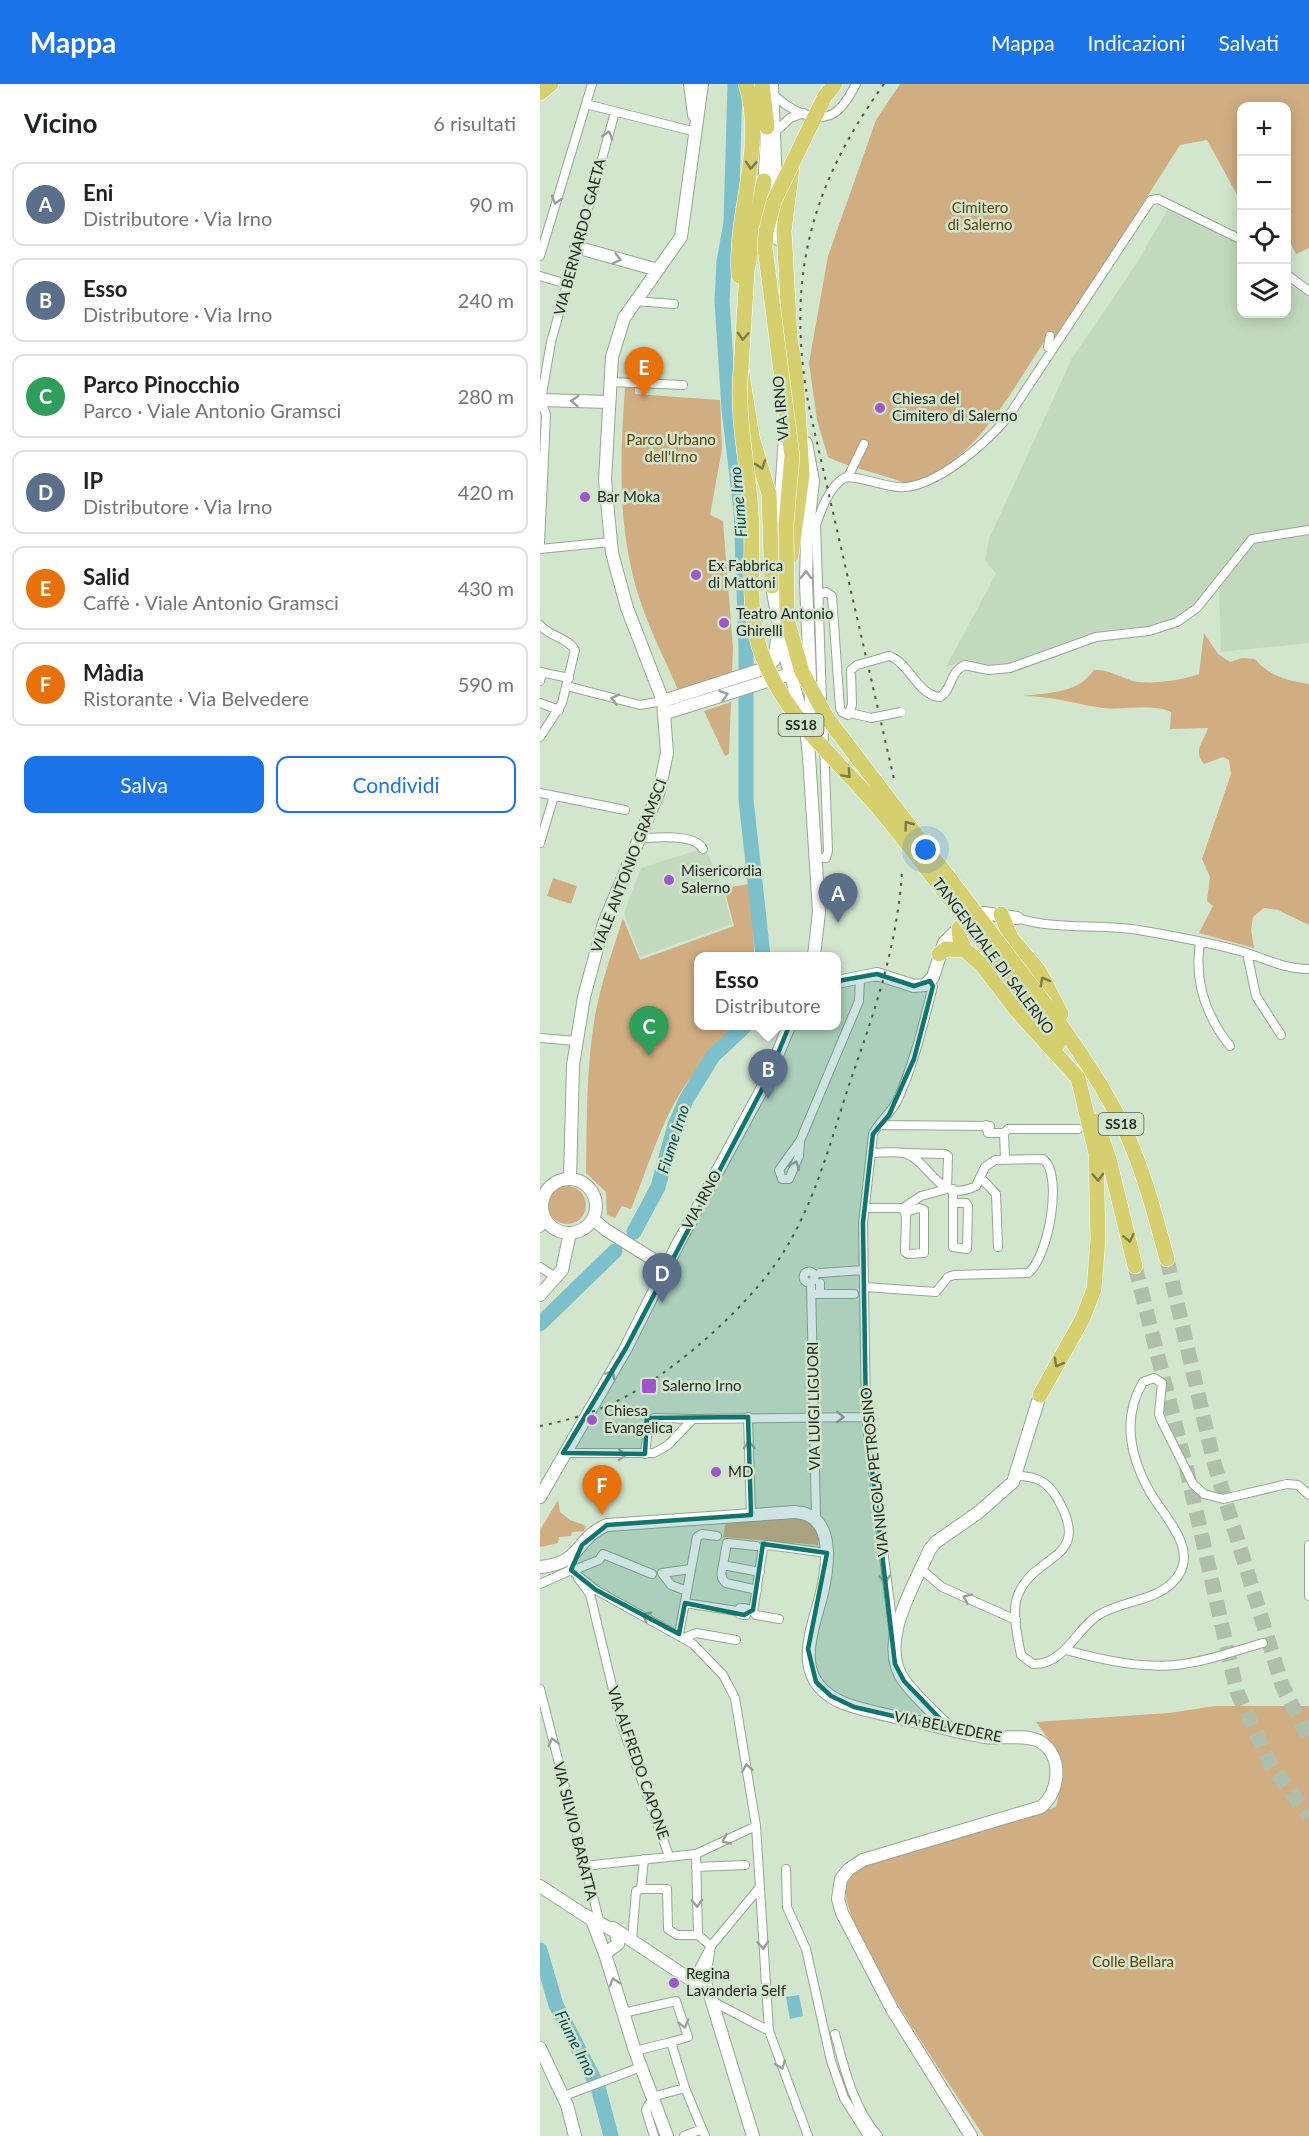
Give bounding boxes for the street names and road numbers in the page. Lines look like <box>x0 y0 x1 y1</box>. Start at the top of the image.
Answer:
street label: VIA BERNARDO GAETA <box>549 156 609 317</box>
street label: VIA IRNO <box>768 375 792 441</box>
road number: SS18 <box>778 714 824 736</box>
street label: VIALE ANTONIO GRAMSCI <box>587 776 670 955</box>
street label: TANGENZIALE DI SALERNO <box>929 874 1058 1037</box>
road number: SS18 <box>1098 1113 1144 1135</box>
street label: VIA IRNO <box>678 1167 725 1232</box>
street label: VIA LUIGI LIGUORI <box>803 1341 823 1471</box>
street label: VIA NICOLA PETROSINO <box>856 1387 892 1558</box>
street label: VIA ALFREDO CAPONE <box>604 1684 674 1841</box>
street label: VIA BELVEDERE <box>893 1707 1004 1745</box>
street label: VIA SILVIO BARATTA <box>550 1760 602 1903</box>

